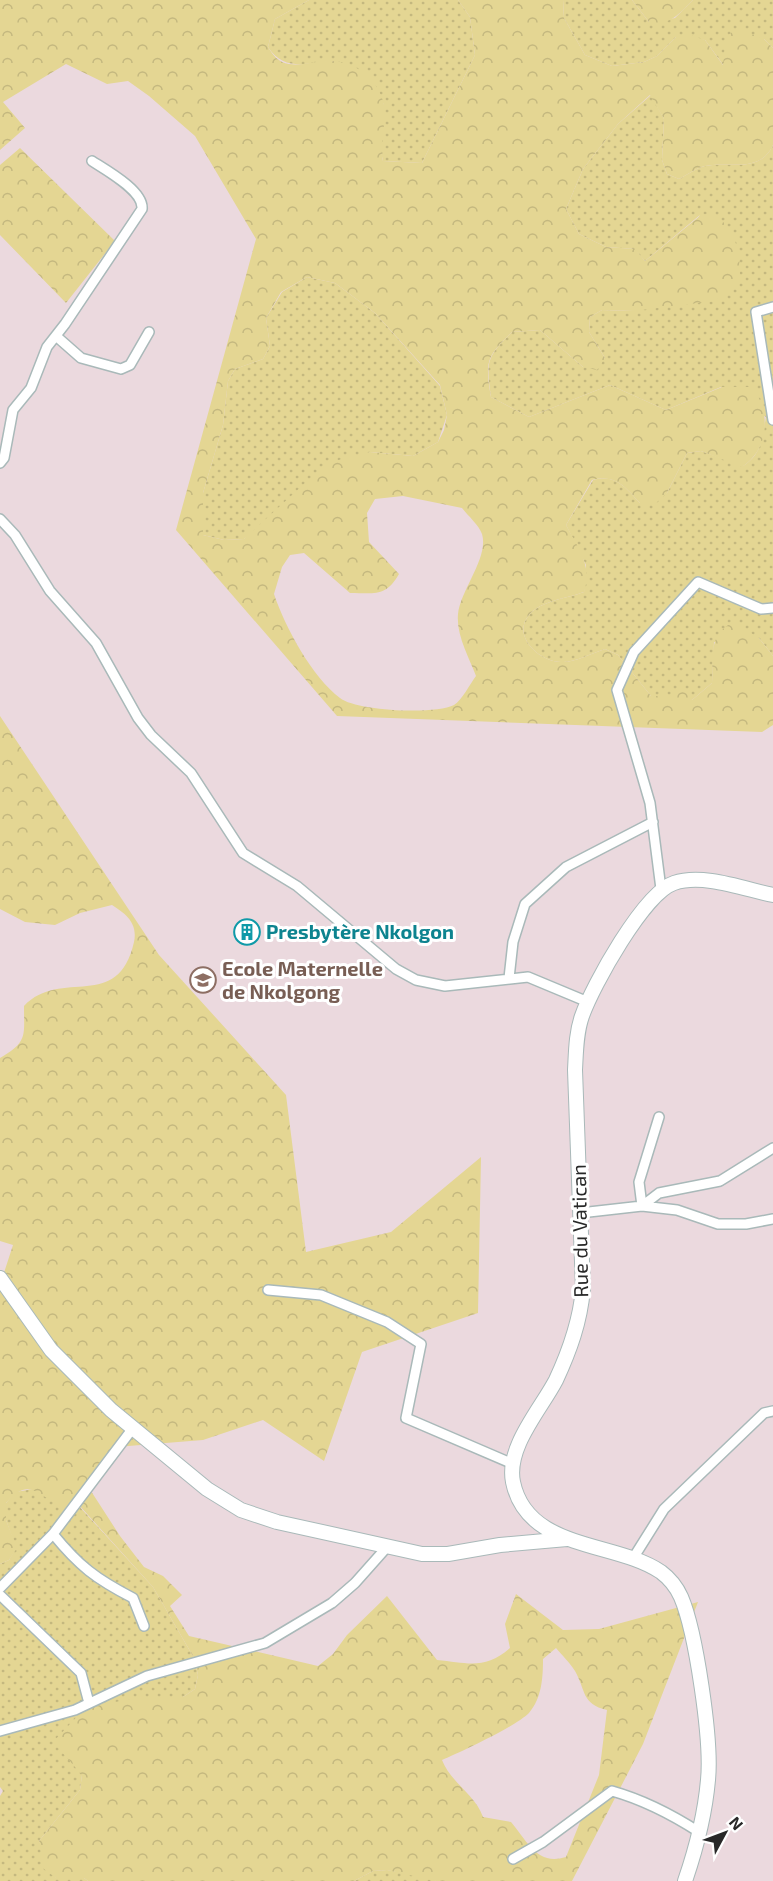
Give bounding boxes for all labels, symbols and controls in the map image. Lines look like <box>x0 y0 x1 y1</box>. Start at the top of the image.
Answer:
building icon: Presbytère Nkolgon <box>232 917 262 947</box>
place label: Presbytère Nkolgon <box>266 919 454 944</box>
place label: Ecole Maternelle de Nkolgong <box>222 956 383 1003</box>
school or university icon: Ecole Maternelle de Nkolgong <box>188 965 218 995</box>
street label: Rue du Vatican <box>566 1164 592 1298</box>
north arrow <box>695 1803 755 1863</box>
text: N <box>726 1812 748 1833</box>

